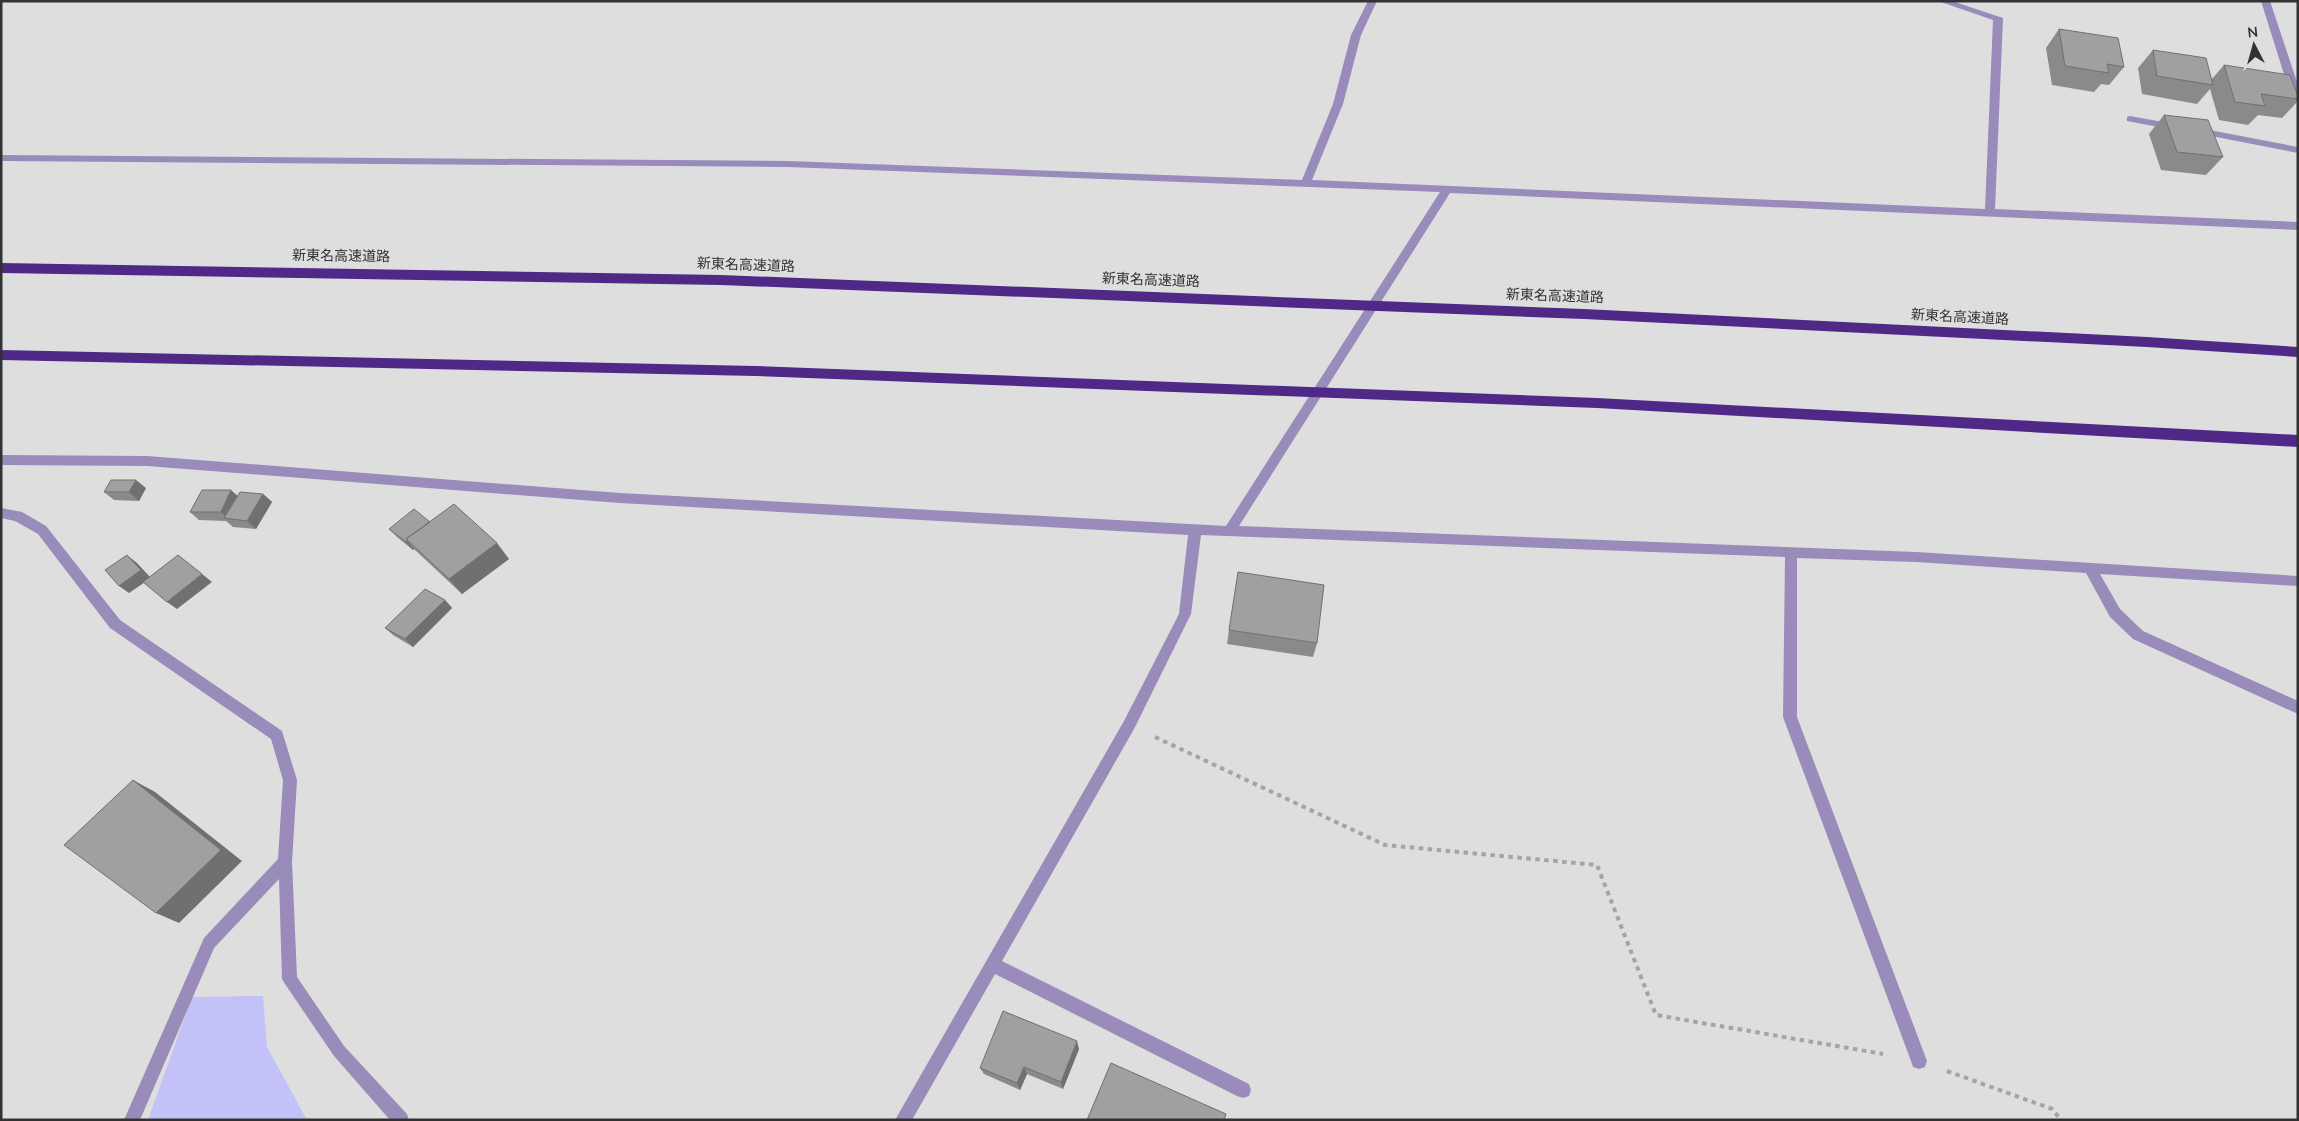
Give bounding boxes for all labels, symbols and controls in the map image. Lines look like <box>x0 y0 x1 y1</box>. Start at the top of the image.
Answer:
north arrow <box>2229 20 2279 70</box>
text: N <box>2246 23 2259 43</box>
street label: 新東名高速道路 <box>292 246 390 266</box>
street label: 新東名高速道路 <box>697 254 795 276</box>
street label: 新東名高速道路 <box>1102 269 1200 291</box>
street label: 新東名高速道路 <box>1506 285 1604 307</box>
street label: 新東名高速道路 <box>1911 305 2009 329</box>

